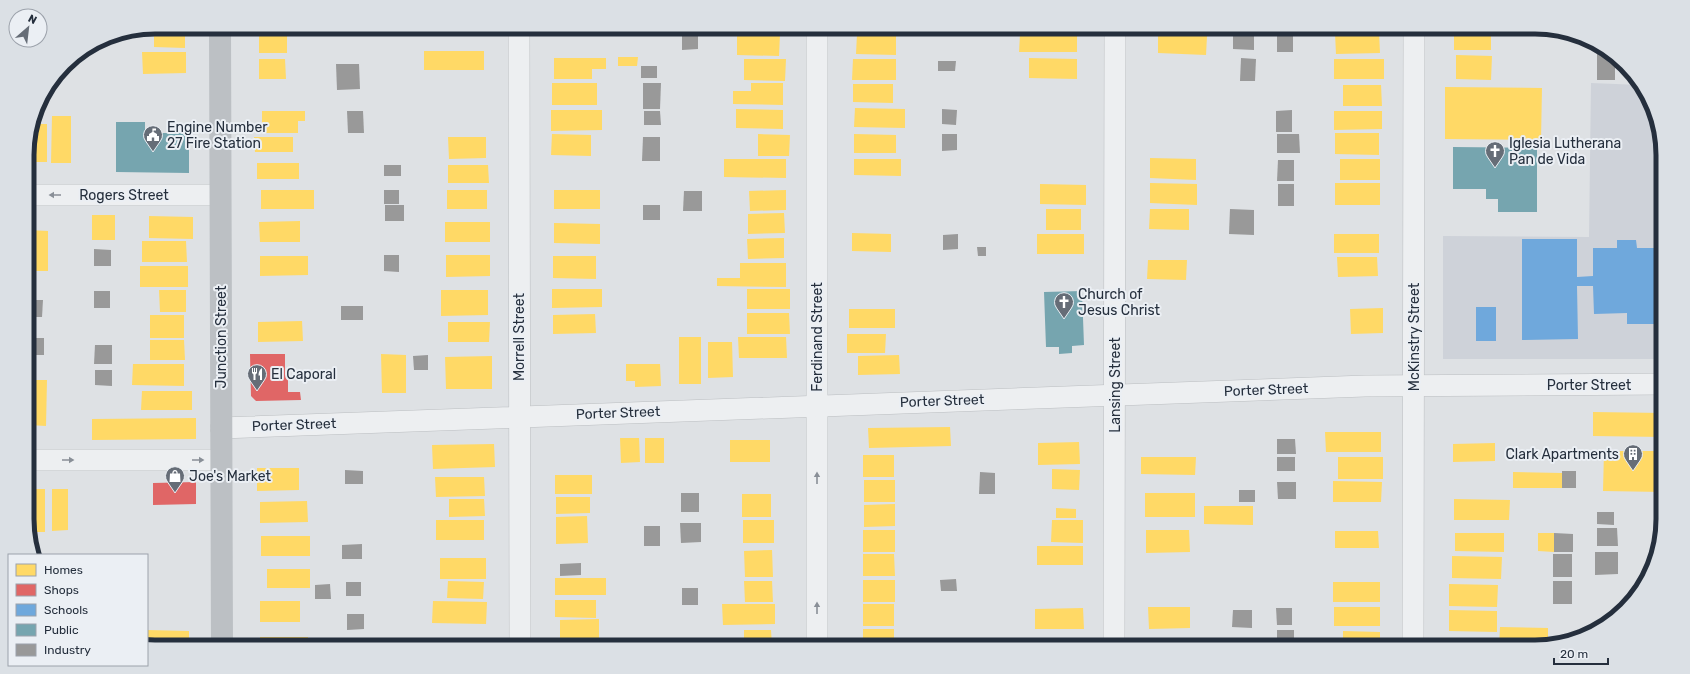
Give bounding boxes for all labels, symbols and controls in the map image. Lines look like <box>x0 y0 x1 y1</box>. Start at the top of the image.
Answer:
north arrow <box>8 8 48 48</box>
text: N <box>26 12 39 27</box>
place label: Engine Number 27 Fire Station <box>167 119 268 152</box>
public building icon: Engine Number 27 Fire Station <box>142 124 164 152</box>
place label: Iglesia Lutherana Pan de Vida <box>1509 135 1621 168</box>
church icon: Iglesia Lutherana Pan de Vida <box>1484 140 1506 168</box>
street label: Rogers Street <box>79 187 169 204</box>
one-way arrow <box>48 192 61 198</box>
street label: Ferdinand Street <box>809 282 826 392</box>
street label: McKinstry Street <box>1406 282 1423 391</box>
street label: Junction Street <box>213 285 230 388</box>
place label: Church of Jesus Christ <box>1078 286 1161 319</box>
church icon: Church of Jesus Christ <box>1053 291 1075 319</box>
street label: Morrell Street <box>511 292 528 381</box>
street label: Lansing Street <box>1107 337 1124 433</box>
restaurant icon: El Caporal <box>246 363 268 391</box>
place label: El Caporal <box>271 366 336 383</box>
street label: Porter Street <box>1547 377 1632 394</box>
street label: Porter Street <box>1223 380 1309 400</box>
street label: Porter Street <box>899 391 985 411</box>
street label: Porter Street <box>575 403 661 423</box>
street label: Porter Street <box>251 415 337 435</box>
building icon: Clark Apartments <box>1622 443 1644 471</box>
place label: Clark Apartments <box>1506 446 1619 463</box>
one-way arrow <box>62 457 75 463</box>
one-way arrow <box>192 457 205 463</box>
shop icon: Joe's Market <box>164 465 186 493</box>
place label: Joe's Market <box>189 468 272 485</box>
one-way arrow <box>814 471 820 484</box>
legend <box>8 554 148 666</box>
text: Homes <box>44 563 83 577</box>
text: Shops <box>44 583 79 597</box>
one-way arrow <box>814 601 820 614</box>
text: Schools <box>44 603 88 617</box>
text: Public <box>44 623 79 637</box>
scale bar <box>1554 640 1608 666</box>
text: Industry <box>44 643 91 657</box>
text: 20 m <box>1560 647 1588 661</box>

